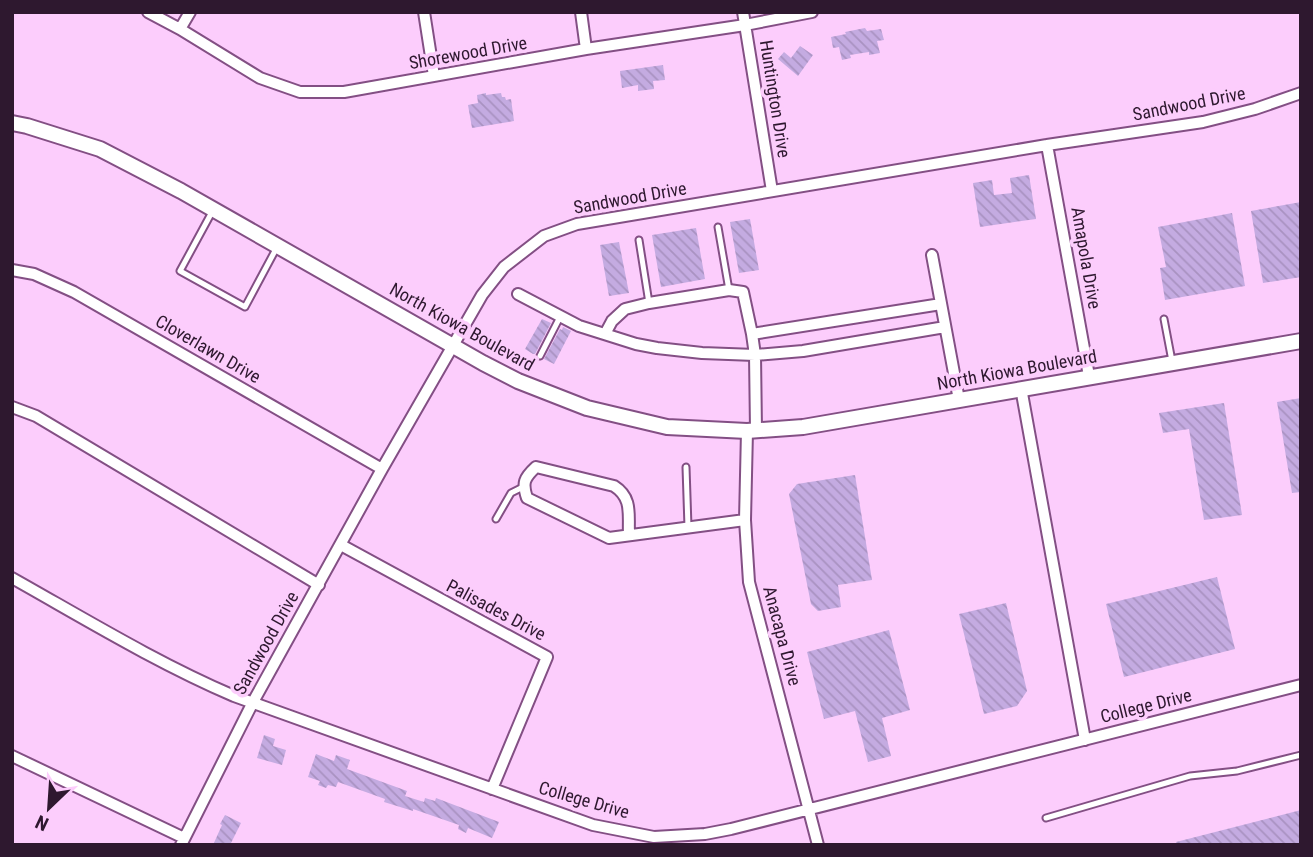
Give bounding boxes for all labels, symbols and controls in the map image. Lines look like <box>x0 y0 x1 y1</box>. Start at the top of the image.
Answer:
street label: Shorewood Drive <box>407 32 529 73</box>
street label: Huntington Drive <box>756 39 795 159</box>
street label: Sandwood Drive <box>1131 82 1247 125</box>
street label: Sandwood Drive <box>572 177 688 218</box>
street label: Amapola Drive <box>1067 205 1106 311</box>
street label: North Kiowa Boulevard <box>386 278 538 375</box>
street label: Cloverlawn Drive <box>152 310 265 387</box>
street label: North Kiowa Boulevard <box>935 345 1099 394</box>
street label: Palisades Drive <box>443 575 549 644</box>
street label: Anacapa Drive <box>759 584 806 688</box>
street label: Sandwood Drive <box>229 588 302 698</box>
street label: College Drive <box>1098 684 1194 727</box>
north arrow <box>14 773 84 843</box>
street label: College Drive <box>536 777 632 822</box>
text: N <box>32 810 52 836</box>

